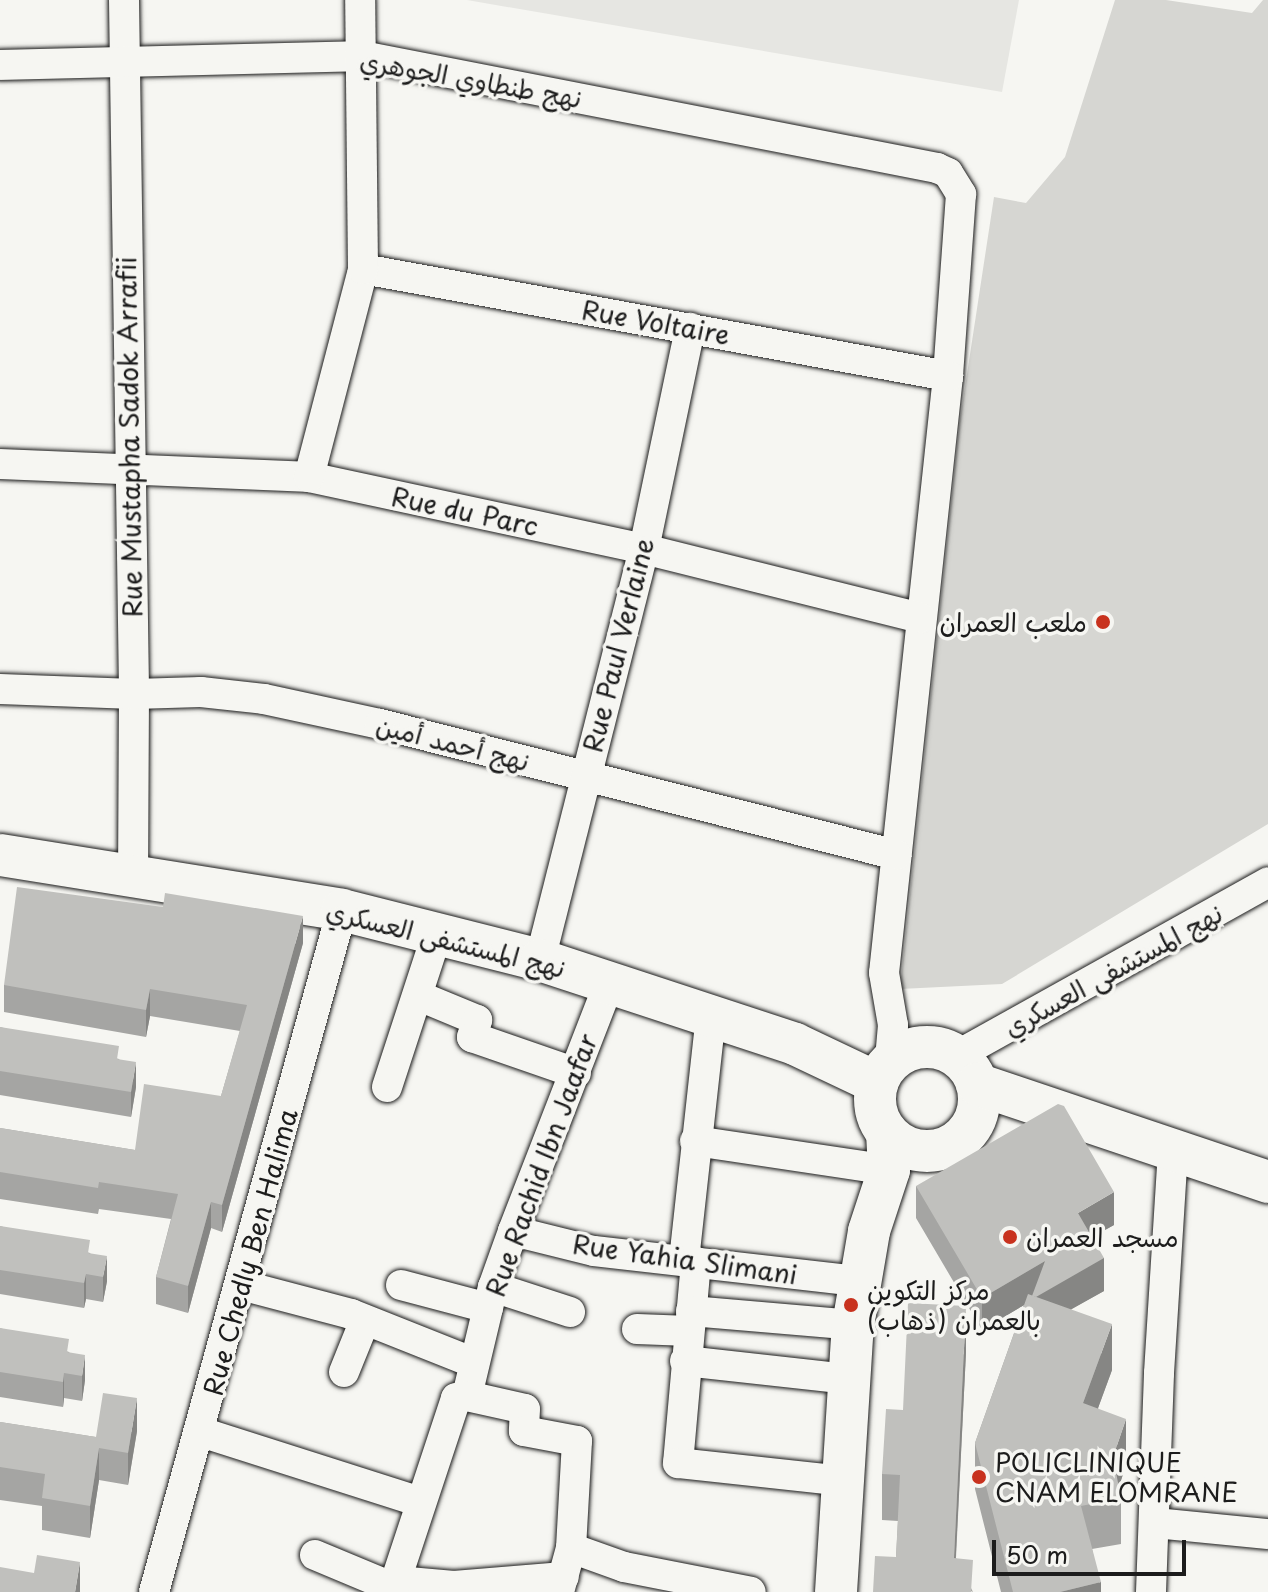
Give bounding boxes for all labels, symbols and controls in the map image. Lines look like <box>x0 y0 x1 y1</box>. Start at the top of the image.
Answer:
street label: نهج طنطاوي الجوهري <box>358 44 584 114</box>
street label: Rue Mustapha Sadok Arrafii <box>110 255 148 619</box>
street label: Rue Voltaire <box>579 294 733 350</box>
street label: Rue du Parc <box>388 480 542 542</box>
street label: Rue Paul Verlaine <box>576 534 660 756</box>
place label: ملعب العمران <box>939 606 1087 638</box>
marker: ملعب العمران <box>1094 613 1112 631</box>
street label: نهج أحمد أمين <box>373 709 533 777</box>
street label: نهج المستشفى العسكري <box>323 894 569 984</box>
street label: نهج المستشفى العسكري <box>998 897 1228 1043</box>
street label: Rue Rachid Ibn Jaafar <box>478 1028 604 1302</box>
street label: Rue Chedly Ben Halima <box>196 1104 304 1400</box>
place label: مسجد العمران <box>1026 1221 1179 1253</box>
street label: Rue Yahia Slimani <box>571 1228 799 1290</box>
marker: مسجد العمران <box>1001 1228 1019 1246</box>
place label: مركز التكوين بالعمران (ذهاب) <box>867 1274 1041 1336</box>
marker: مركز التكوين بالعمران (ذهاب) <box>842 1296 860 1314</box>
place label: POLICLINIQUE CNAM ELOMRANE <box>995 1446 1237 1508</box>
marker: POLICLINIQUE CNAM ELOMRANE <box>970 1468 988 1486</box>
scale bar <box>996 1524 1190 1574</box>
text: 50 m <box>1006 1536 1068 1572</box>

